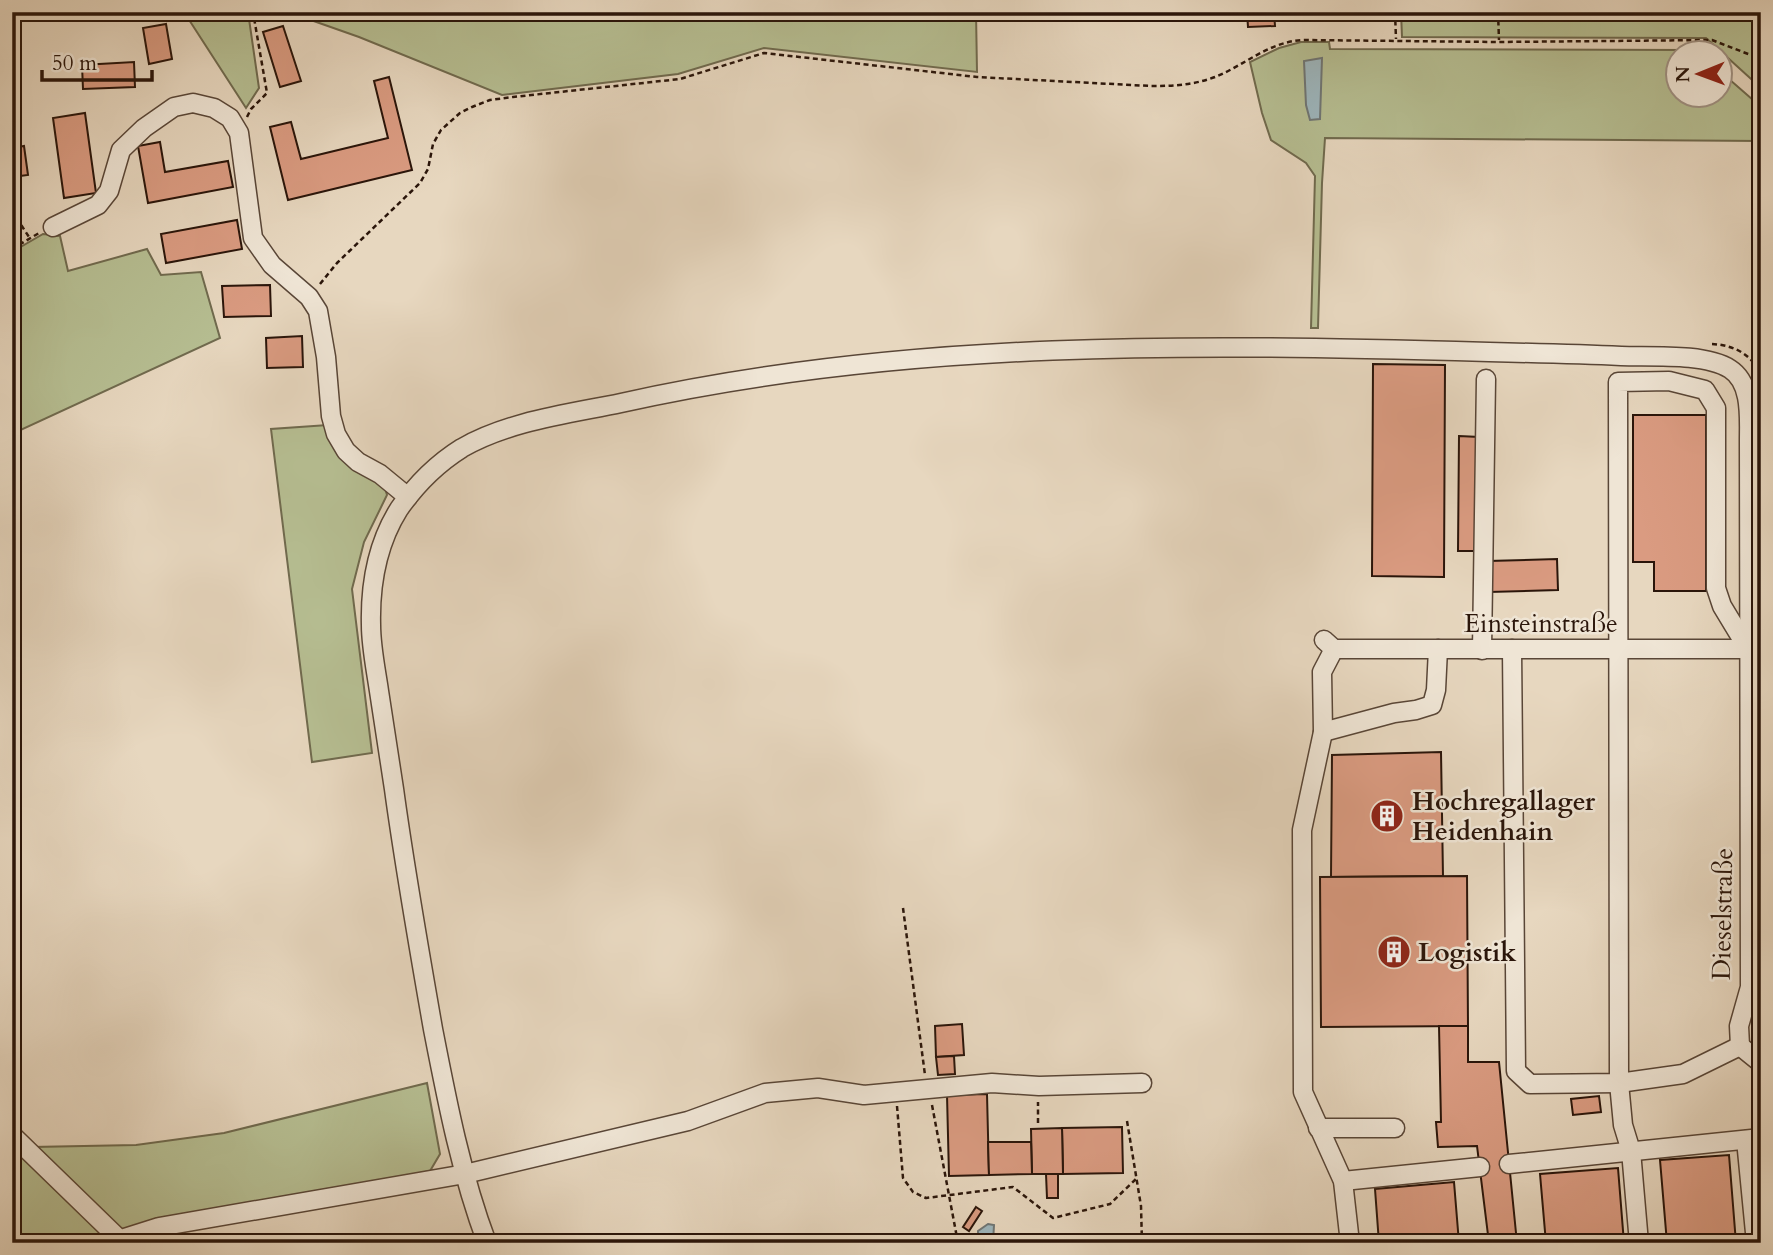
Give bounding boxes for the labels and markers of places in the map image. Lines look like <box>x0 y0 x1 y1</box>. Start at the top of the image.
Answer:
place label: Hochregallager Heidenhain <box>1412 784 1596 849</box>
building icon: Hochregallager Heidenhain <box>1368 797 1406 835</box>
building icon: Logistik <box>1375 933 1413 971</box>
place label: Logistik <box>1418 935 1517 970</box>

